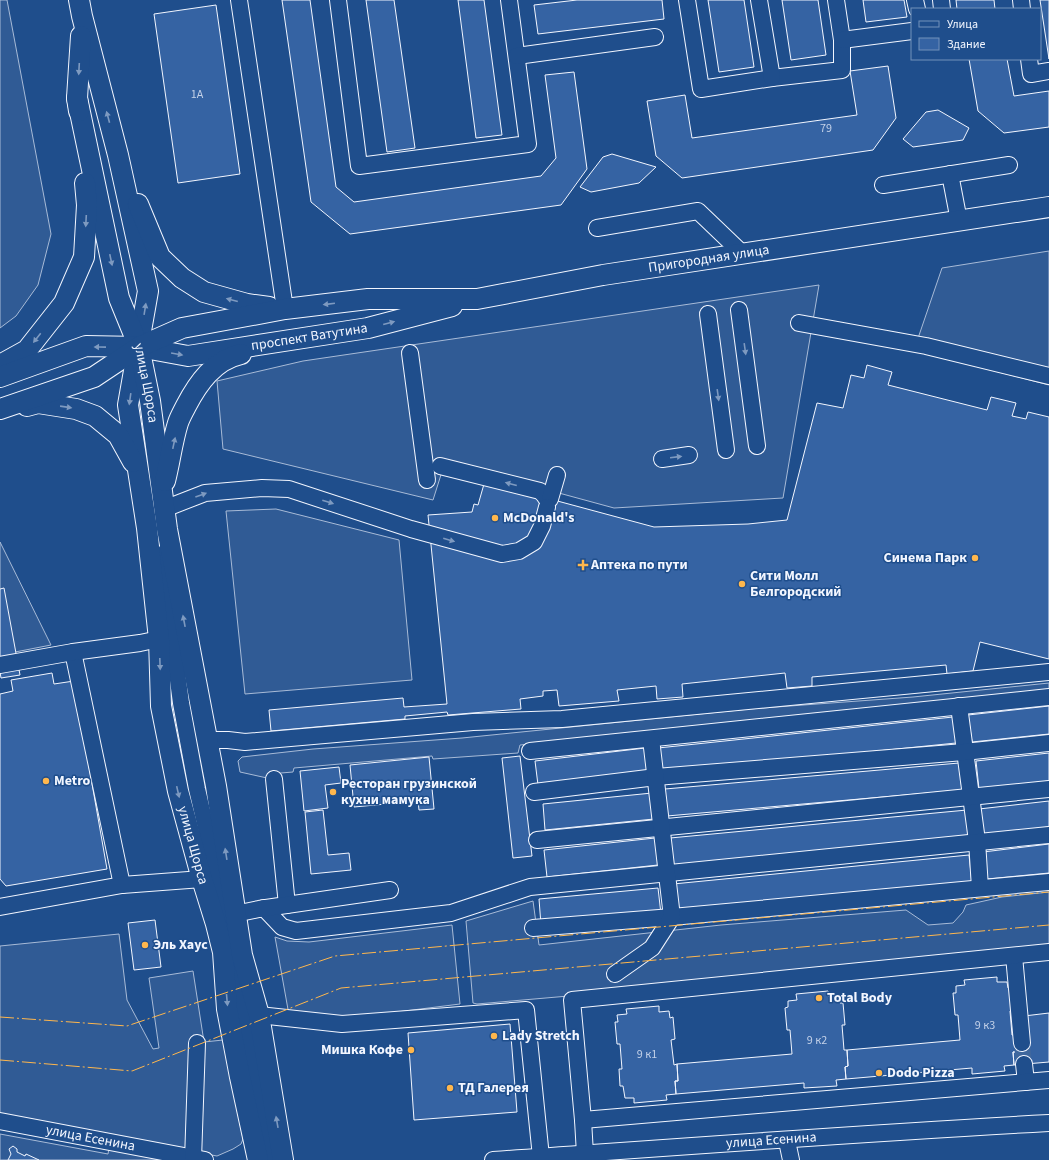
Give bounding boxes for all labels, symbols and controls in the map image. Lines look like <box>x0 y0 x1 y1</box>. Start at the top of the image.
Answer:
legend <box>911 8 1041 60</box>
text: Улица <box>947 16 978 33</box>
text: Здание <box>947 36 986 53</box>
one-way arrow <box>76 63 82 76</box>
house number: 1А <box>191 86 204 103</box>
one-way arrow <box>105 111 111 123</box>
house number: 79 <box>820 120 832 137</box>
one-way arrow <box>82 215 89 227</box>
street label: Пригородная улица <box>647 240 771 278</box>
one-way arrow <box>109 254 115 266</box>
one-way arrow <box>226 297 238 303</box>
one-way arrow <box>323 300 335 307</box>
one-way arrow <box>142 303 148 315</box>
street label: проспект Ватутина <box>250 318 369 356</box>
one-way arrow <box>383 320 395 326</box>
one-way arrow <box>33 332 41 343</box>
street label: улица Щорса <box>128 340 163 424</box>
one-way arrow <box>94 343 106 350</box>
one-way arrow <box>742 343 748 355</box>
one-way arrow <box>171 351 184 357</box>
one-way arrow <box>715 388 721 401</box>
one-way arrow <box>127 393 133 405</box>
one-way arrow <box>60 404 72 410</box>
one-way arrow <box>171 437 177 449</box>
one-way arrow <box>670 454 682 460</box>
one-way arrow <box>505 481 517 487</box>
one-way arrow <box>195 492 207 498</box>
one-way arrow <box>322 499 334 505</box>
place label: McDonald's <box>503 508 574 528</box>
marker: McDonald's <box>490 513 500 523</box>
one-way arrow <box>443 537 455 543</box>
place label: Синема Парк <box>884 548 967 568</box>
marker: Синема Парк <box>970 553 980 563</box>
place label: Аптека по пути <box>590 555 688 575</box>
marker: Аптека по пути <box>578 560 588 570</box>
place label: Сити Молл Белгородский <box>750 566 842 602</box>
marker: Сити Молл Белгородский <box>737 579 747 589</box>
one-way arrow <box>181 615 187 627</box>
one-way arrow <box>157 658 163 671</box>
place label: Metro <box>54 771 91 791</box>
place label: Ресторан грузинской кухни мамука <box>341 774 477 810</box>
marker: Metro <box>41 776 51 786</box>
one-way arrow <box>176 786 182 799</box>
marker: Ресторан грузинской кухни мамука <box>328 787 338 797</box>
street label: улица Щорса <box>173 804 213 887</box>
one-way arrow <box>223 848 229 860</box>
place label: Эль Хаус <box>153 935 208 955</box>
marker: Эль Хаус <box>140 940 150 950</box>
place label: Total Body <box>827 988 893 1008</box>
marker: Total Body <box>814 993 824 1003</box>
one-way arrow <box>223 994 230 1006</box>
house number: 9 к3 <box>975 1017 995 1034</box>
place label: Lady Stretch <box>502 1026 580 1046</box>
marker: Lady Stretch <box>489 1031 499 1041</box>
house number: 9 к2 <box>807 1032 827 1049</box>
place label: Мишка Кофе <box>321 1040 403 1060</box>
marker: Мишка Кофе <box>406 1045 416 1055</box>
house number: 9 к1 <box>637 1046 657 1063</box>
place label: Dodo Pizza <box>887 1063 955 1083</box>
marker: Dodo Pizza <box>874 1068 884 1078</box>
place label: ТД Галерея <box>458 1078 529 1098</box>
marker: ТД Галерея <box>445 1083 455 1093</box>
one-way arrow <box>274 1115 280 1128</box>
street label: улица Есенина <box>44 1120 137 1156</box>
street label: улица Есенина <box>725 1127 817 1153</box>

